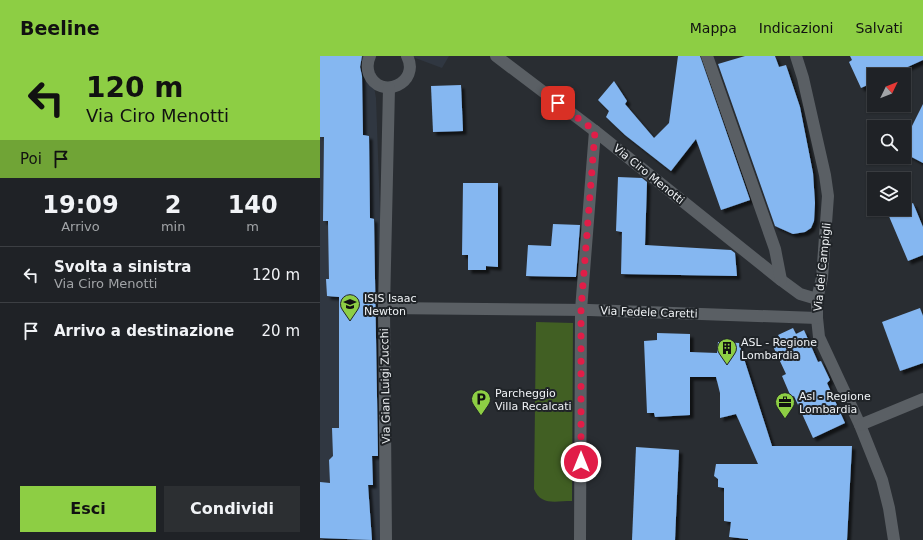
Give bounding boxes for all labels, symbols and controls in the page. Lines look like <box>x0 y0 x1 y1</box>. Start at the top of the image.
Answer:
text: Beeline <box>20 17 100 39</box>
text: Mappa <box>690 20 737 36</box>
text: Indicazioni <box>759 20 833 36</box>
text: Salvati <box>855 20 903 36</box>
north arrow <box>867 68 911 112</box>
map controls <box>867 68 911 216</box>
text: 120 m <box>86 71 183 104</box>
icon: left <box>20 72 72 124</box>
pin <box>541 86 575 120</box>
icon: arrive <box>547 92 569 114</box>
text: Via Ciro Menotti <box>86 105 229 126</box>
button: search <box>867 120 911 164</box>
street label: Via Ciro Menotti <box>611 142 687 207</box>
icon: arrive <box>50 148 72 170</box>
text: Poi <box>20 150 42 168</box>
button: layers <box>867 172 911 216</box>
text: 19:09 <box>42 191 119 219</box>
text: 2 <box>165 191 181 219</box>
text: 140 <box>228 191 278 219</box>
text: Arrivo <box>61 219 100 234</box>
text: min <box>161 219 185 234</box>
text: m <box>246 219 259 234</box>
street label: Via dei Campigli <box>811 222 834 312</box>
text: Svolta a sinistra <box>54 258 191 276</box>
icon: left <box>20 264 42 286</box>
text: 120 m <box>252 266 300 284</box>
text: Via Ciro Menotti <box>54 276 157 291</box>
place label: ISIS Isaac Newton <box>364 292 416 318</box>
school or university icon: ISIS Isaac Newton <box>339 293 361 321</box>
street label: Via Fedele Caretti <box>600 304 698 321</box>
icon: arrive <box>20 320 42 342</box>
text: Arrivo a destinazione <box>54 322 234 340</box>
text: 20 m <box>262 322 300 340</box>
street label: Via Gian Luigi Zucchi <box>378 328 393 444</box>
place label: ASL - Regione Lombardia <box>741 336 817 362</box>
building icon: ASL - Regione Lombardia <box>716 337 738 365</box>
place label: Parcheggio Villa Recalcati <box>495 387 572 413</box>
parking icon: Parcheggio Villa Recalcati <box>470 388 492 416</box>
place label: Asl - Regione Lombardia <box>799 390 871 416</box>
office icon: Asl - Regione Lombardia <box>774 391 796 419</box>
position arrow <box>560 441 602 483</box>
button: Esci <box>20 486 156 532</box>
button: Condividi <box>164 486 300 532</box>

